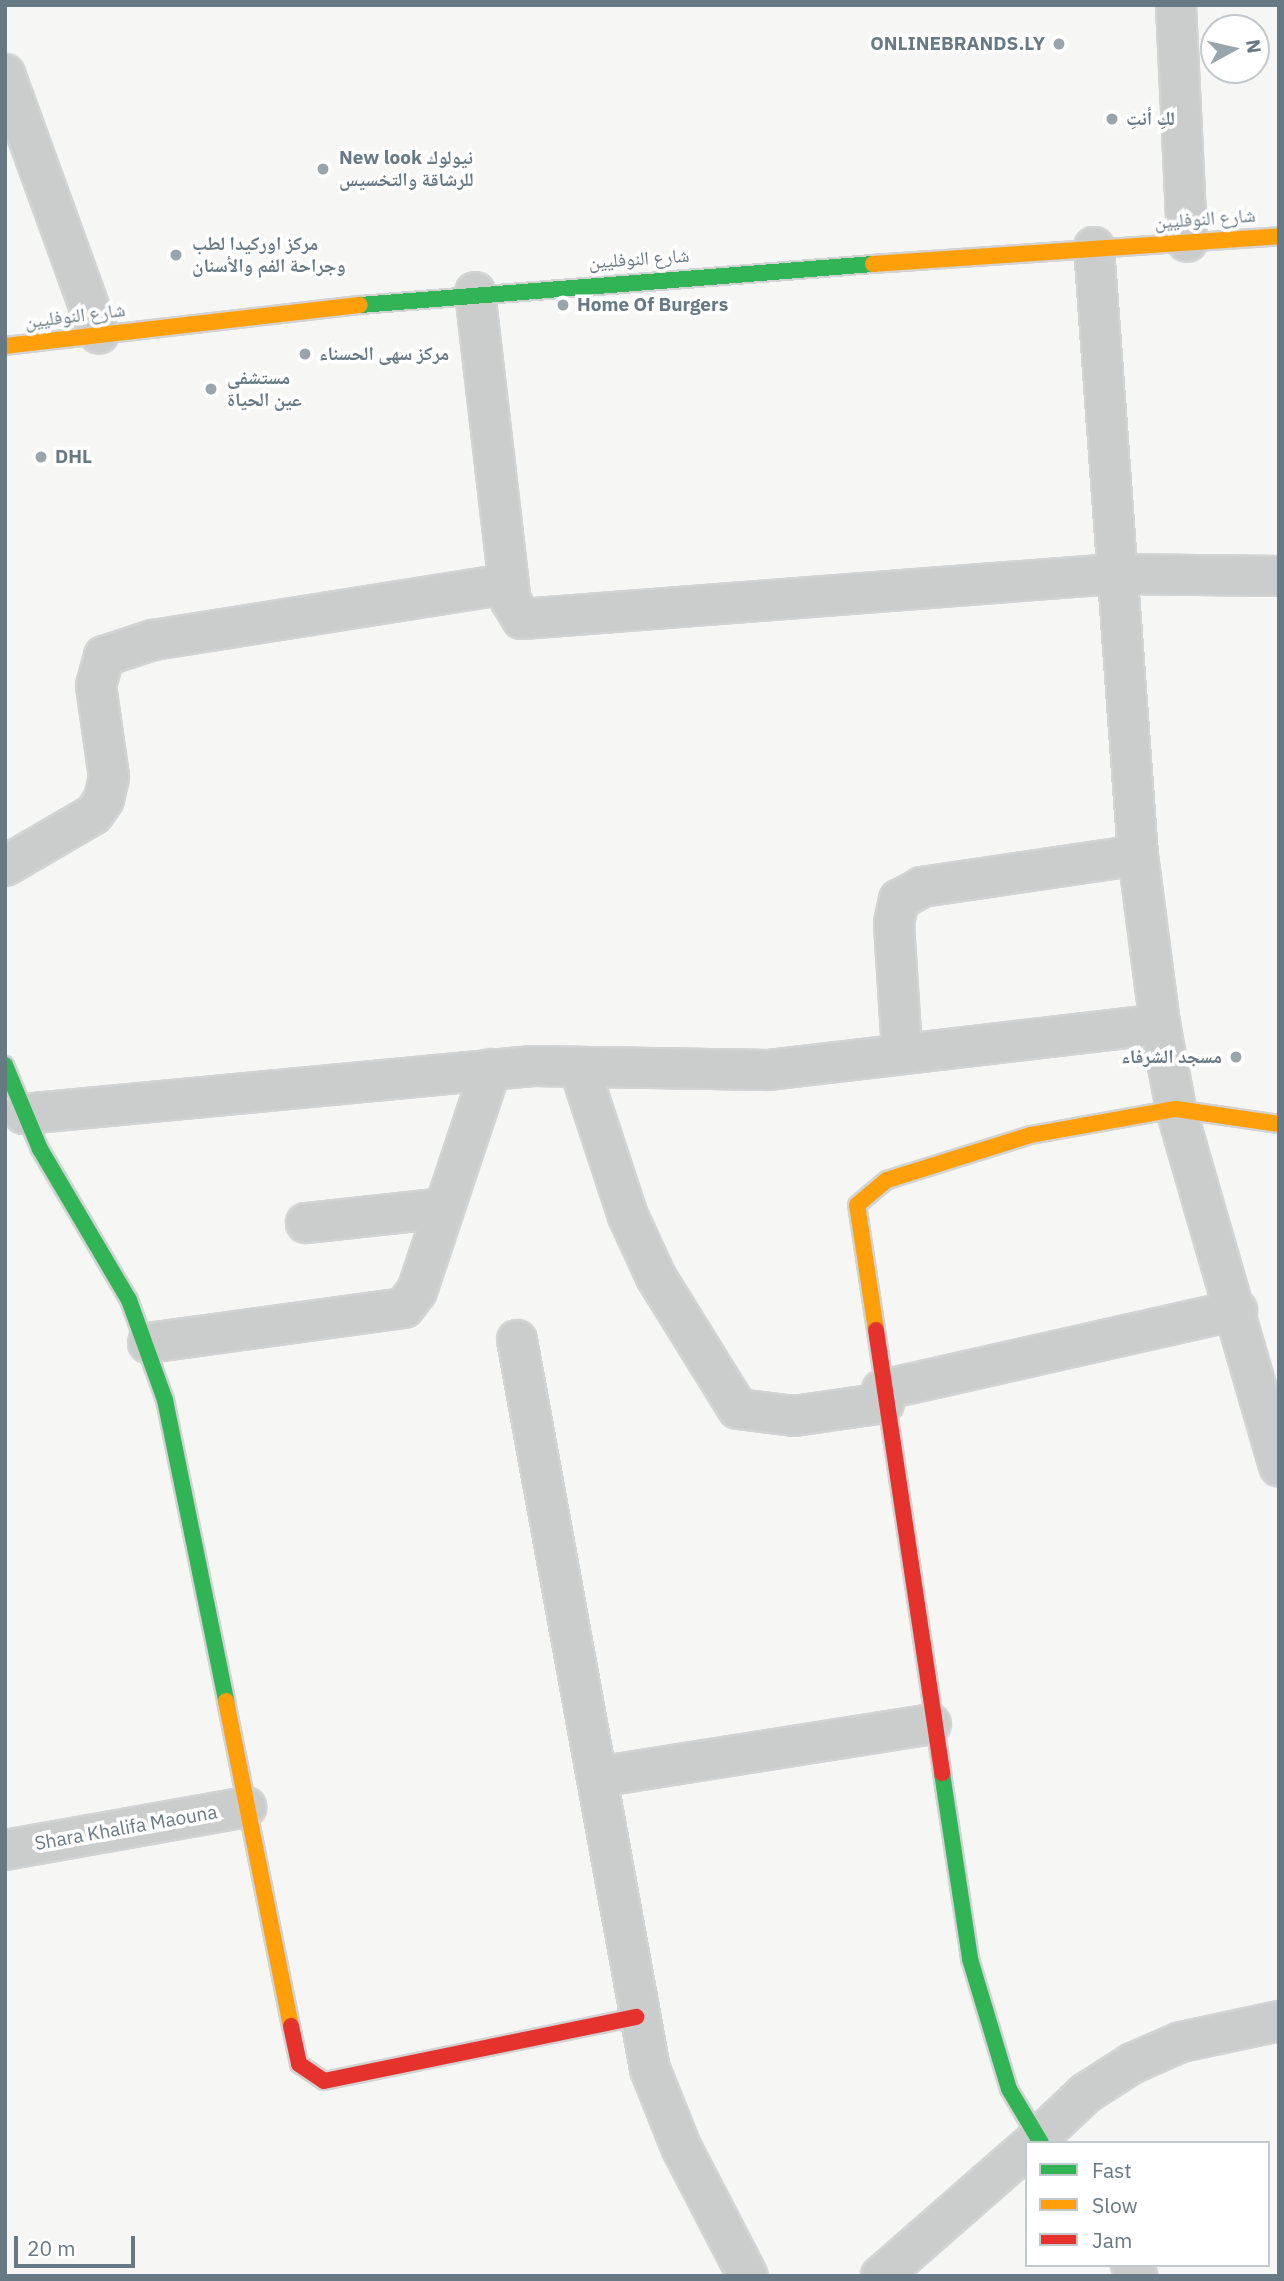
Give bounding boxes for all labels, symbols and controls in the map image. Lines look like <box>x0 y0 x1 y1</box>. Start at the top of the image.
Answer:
north arrow <box>1200 14 1270 84</box>
place label: ONLINEBRANDS.LY <box>870 33 1045 55</box>
marker: ONLINEBRANDS.LY <box>1051 36 1067 52</box>
text: N <box>1241 38 1267 55</box>
place label: لكِ أنتِ <box>1126 108 1175 130</box>
marker: لكِ أنتِ <box>1104 111 1120 127</box>
place label: New look نيولوك للرشاقة والتخسيس <box>339 147 474 191</box>
marker: New look نيولوك للرشاقة والتخسيس <box>313 159 333 179</box>
street label: شارع النوفليين <box>1154 204 1256 234</box>
place label: مركز اوركيدا لطب وجراحة الفم والأسنان <box>192 233 346 277</box>
street label: شارع النوفليين <box>588 244 690 274</box>
marker: مركز اوركيدا لطب وجراحة الفم والأسنان <box>166 245 186 265</box>
place label: Home Of Burgers <box>577 294 728 316</box>
marker: Home Of Burgers <box>555 297 571 313</box>
street label: شارع النوفليين <box>23 299 127 333</box>
place label: مركز سهى الحسناء <box>319 343 449 365</box>
marker: مركز سهى الحسناء <box>297 346 313 362</box>
place label: مستشفى عين الحياة <box>227 367 302 411</box>
marker: مستشفى عين الحياة <box>201 379 221 399</box>
place label: DHL <box>55 446 92 468</box>
marker: DHL <box>33 449 49 465</box>
place label: مسجد الشرفاء <box>1121 1046 1222 1068</box>
marker: مسجد الشرفاء <box>1228 1049 1244 1065</box>
street label: Shara Khalifa Maouna <box>33 1801 219 1855</box>
legend <box>1025 2141 1270 2267</box>
text: Fast <box>1092 2156 1132 2184</box>
text: Slow <box>1092 2191 1138 2219</box>
scale bar <box>18 2222 138 2266</box>
text: Jam <box>1092 2226 1132 2254</box>
text: 20 m <box>27 2234 76 2262</box>

